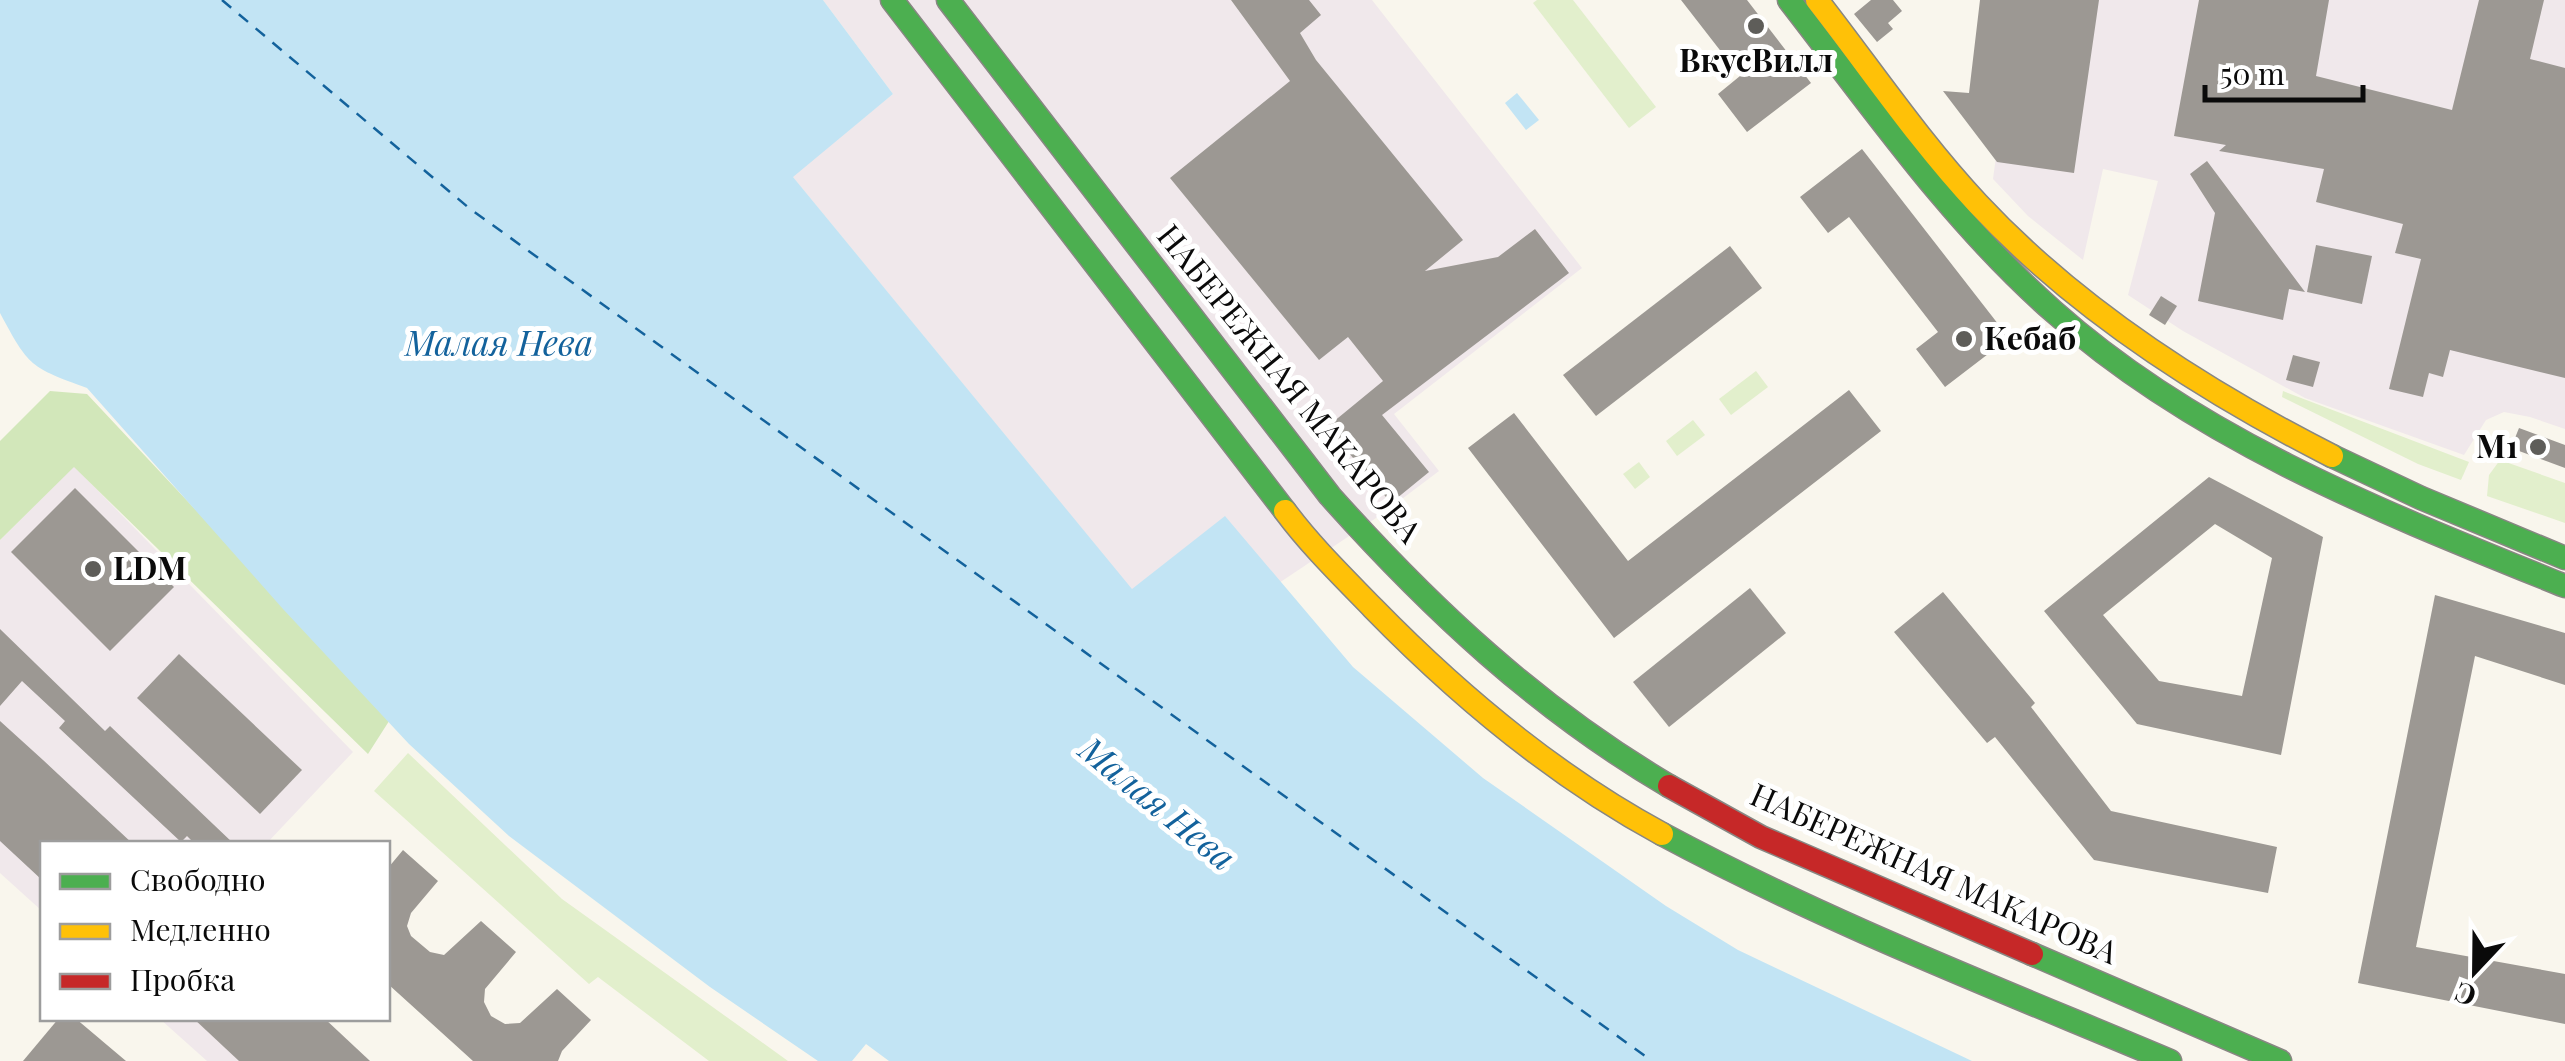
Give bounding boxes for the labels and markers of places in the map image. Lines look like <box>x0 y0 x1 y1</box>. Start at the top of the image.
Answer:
marker: ВкусВилл <box>1745 15 1767 37</box>
place label: ВкусВилл <box>1679 37 1833 80</box>
place label: Кебаб <box>1984 315 2076 358</box>
marker: Кебаб <box>1953 328 1975 350</box>
place label: М1 <box>2476 423 2518 466</box>
marker: М1 <box>2527 436 2549 458</box>
place label: LDM <box>113 545 187 588</box>
marker: LDM <box>82 558 104 580</box>

